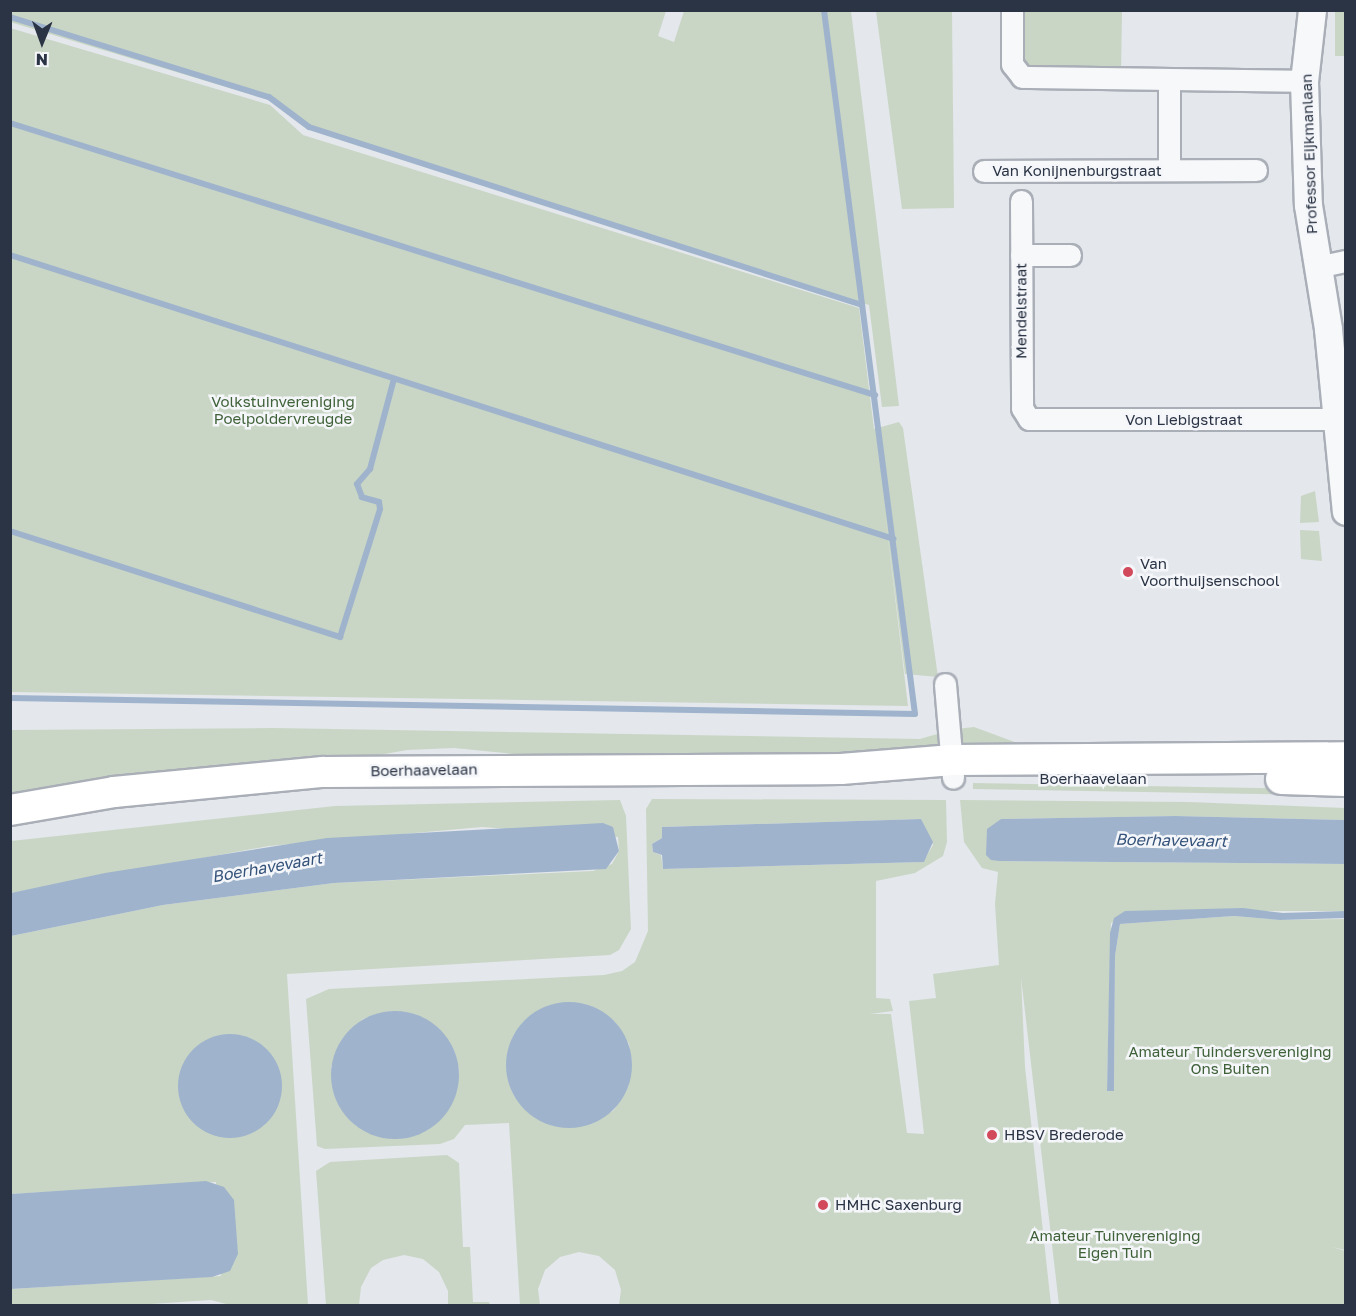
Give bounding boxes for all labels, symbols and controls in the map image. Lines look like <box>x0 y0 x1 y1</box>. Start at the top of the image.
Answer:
north arrow <box>12 12 72 72</box>
text: N <box>35 50 48 70</box>
street label: Professor Eijkmanlaan <box>1297 73 1321 235</box>
street label: Van Konijnenburgstraat <box>992 162 1162 180</box>
street label: Mendelstraat <box>1012 263 1030 359</box>
park label: Volkstuinvereniging Poelpoldervreugde <box>211 392 355 427</box>
street label: Von Liebigstraat <box>1125 411 1243 429</box>
place label: Van Voorthuijsenschool <box>1140 554 1280 589</box>
marker: Van Voorthuijsenschool <box>1121 565 1135 579</box>
street label: Boerhaavelaan <box>370 760 478 780</box>
street label: Boerhaavelaan <box>1039 770 1147 788</box>
water label: Boerhavevaart <box>1115 829 1227 851</box>
water label: Boerhavevaart <box>210 848 324 886</box>
park label: Amateur Tuindersvereniging Ons Buiten <box>1128 1042 1332 1077</box>
place label: HBSV Brederode <box>1004 1126 1124 1144</box>
marker: HBSV Brederode <box>985 1128 999 1142</box>
place label: HMHC Saxenburg <box>835 1196 962 1214</box>
marker: HMHC Saxenburg <box>816 1198 830 1212</box>
park label: Amateur Tuinvereniging Eigen Tuin <box>1029 1226 1201 1261</box>

